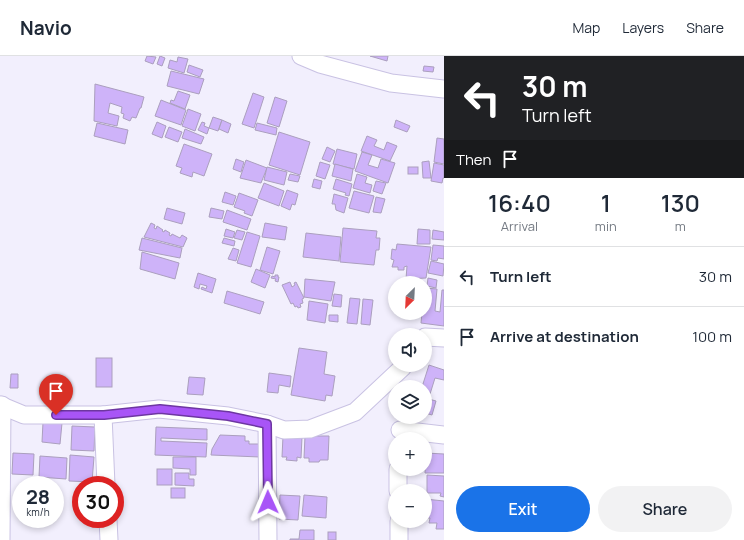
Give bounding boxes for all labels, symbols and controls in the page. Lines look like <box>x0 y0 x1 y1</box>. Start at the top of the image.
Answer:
text: Navio <box>20 15 72 41</box>
text: Map <box>572 18 600 37</box>
text: Layers <box>622 18 664 37</box>
text: Share <box>686 18 724 37</box>
text: 30 m <box>522 67 587 105</box>
icon: left <box>456 72 508 124</box>
text: Turn left <box>522 103 592 127</box>
icon: arrive <box>499 148 521 170</box>
text: Then <box>456 149 491 170</box>
text: 16:40 <box>488 186 551 219</box>
text: 1 <box>601 186 611 219</box>
text: 130 <box>661 186 700 219</box>
text: Arrival <box>501 217 538 235</box>
text: min <box>595 217 617 235</box>
text: m <box>675 217 686 235</box>
icon: left <box>456 266 478 288</box>
text: Turn left <box>490 266 552 287</box>
text: 30 m <box>699 266 732 287</box>
north arrow <box>388 276 432 320</box>
map controls <box>388 276 432 528</box>
icon: arrive <box>456 326 478 348</box>
text: Arrive at destination <box>490 326 639 347</box>
text: 100 m <box>692 326 732 347</box>
button: sound <box>388 328 432 372</box>
pin <box>39 374 73 415</box>
icon: arrive <box>45 380 67 402</box>
button: layers <box>388 380 432 424</box>
button: + <box>388 432 432 476</box>
speed limit sign: 30 <box>72 476 124 528</box>
position arrow <box>247 481 289 523</box>
text: 28 <box>26 483 50 510</box>
button: − <box>388 484 432 528</box>
button: Exit <box>456 486 590 532</box>
button: Share <box>598 486 732 532</box>
text: km/h <box>26 505 50 519</box>

